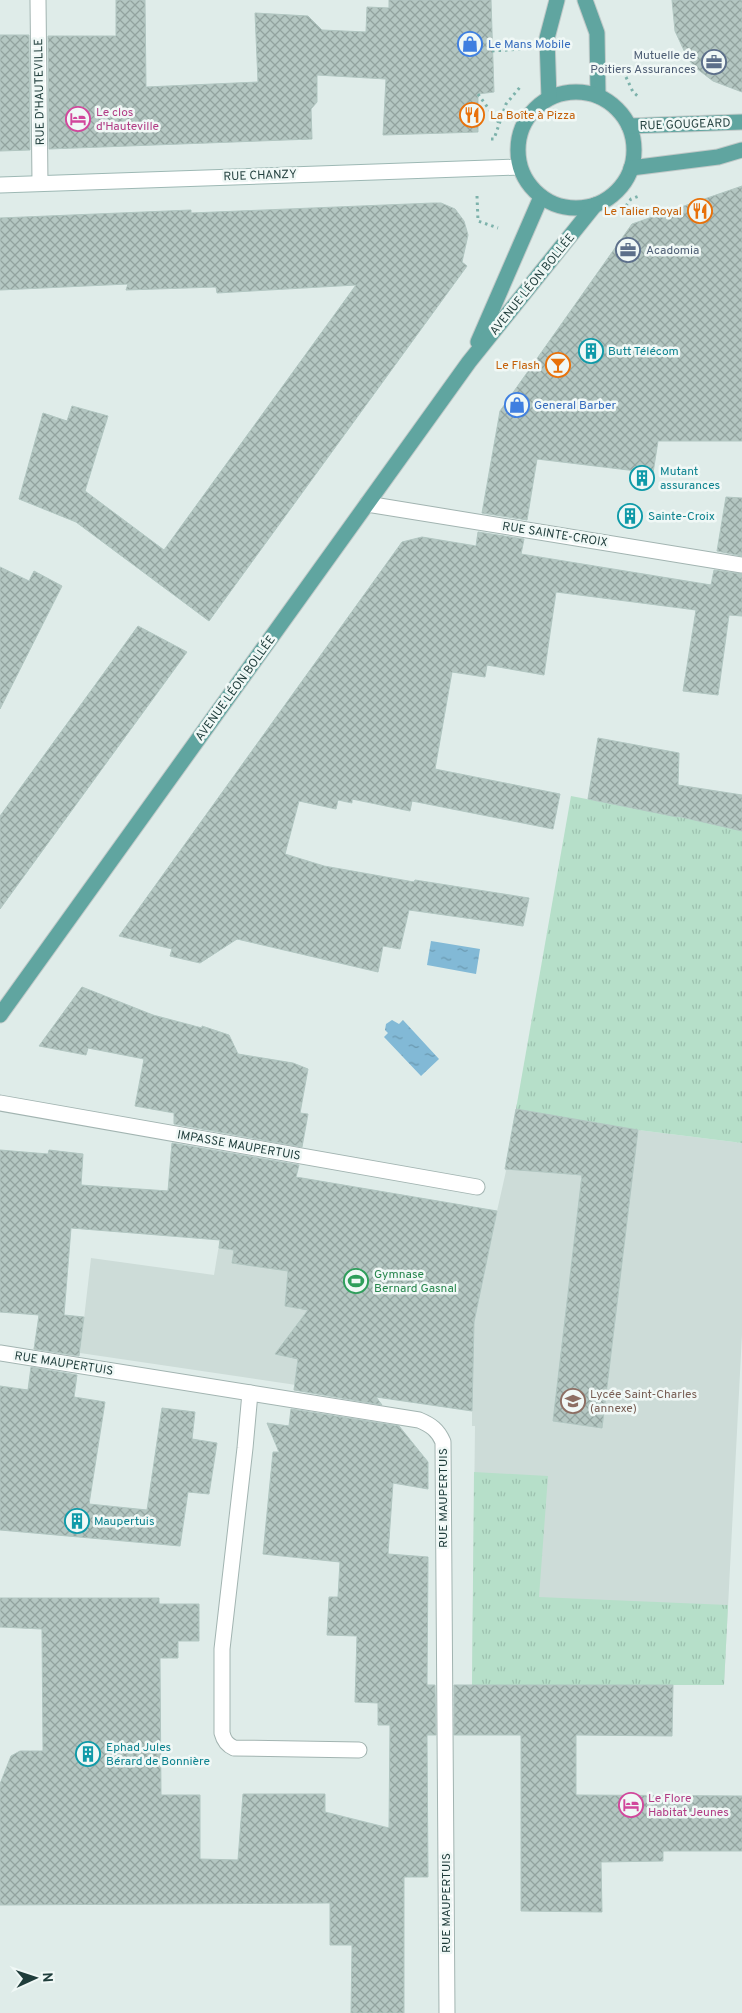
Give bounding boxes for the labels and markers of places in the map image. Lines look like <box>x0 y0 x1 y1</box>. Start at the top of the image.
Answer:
shop icon: Le Mans Mobile <box>457 31 483 57</box>
place label: Le Mans Mobile <box>488 37 571 53</box>
place label: Mutuelle de Poitiers Assurances <box>590 48 696 78</box>
office icon: Mutuelle de Poitiers Assurances <box>701 49 727 75</box>
restaurant icon: La Boîte à Pizza <box>459 102 485 128</box>
place label: Le clos d'Hauteville <box>96 105 159 135</box>
hotel icon: Le clos d'Hauteville <box>65 106 91 132</box>
place label: La Boîte à Pizza <box>490 108 575 124</box>
restaurant icon: Le Talier Royal <box>687 198 713 224</box>
place label: Le Talier Royal <box>604 204 682 220</box>
office icon: Acadomia <box>615 237 641 263</box>
place label: Acadomia <box>646 243 699 259</box>
building icon: Butt Télécom <box>578 338 604 364</box>
place label: Butt Télécom <box>608 344 679 360</box>
bar icon: Le Flash <box>545 352 571 378</box>
place label: Le Flash <box>495 358 540 374</box>
shop icon: General Barber <box>504 392 530 418</box>
place label: General Barber <box>534 398 617 414</box>
place label: Mutant assurances <box>660 464 720 494</box>
building icon: Mutant assurances <box>629 465 655 491</box>
building icon: Sainte-Croix <box>617 503 643 529</box>
place label: Sainte-Croix <box>648 509 715 525</box>
place label: Gymnase Bernard Gasnal <box>374 1267 457 1297</box>
sports icon: Gymnase Bernard Gasnal <box>343 1268 369 1294</box>
place label: Lycée Saint-Charles (annexe) <box>590 1387 697 1417</box>
school or university icon: Lycée Saint-Charles (annexe) <box>560 1388 586 1414</box>
building icon: Maupertuis <box>64 1508 90 1534</box>
place label: Maupertuis <box>94 1514 155 1530</box>
place label: Ephad Jules Bérard de Bonnière <box>106 1740 210 1770</box>
building icon: Ephad Jules Bérard de Bonnière <box>75 1741 101 1767</box>
place label: Le Flore Habitat Jeunes <box>648 1791 729 1821</box>
hotel icon: Le Flore Habitat Jeunes <box>618 1792 644 1818</box>

